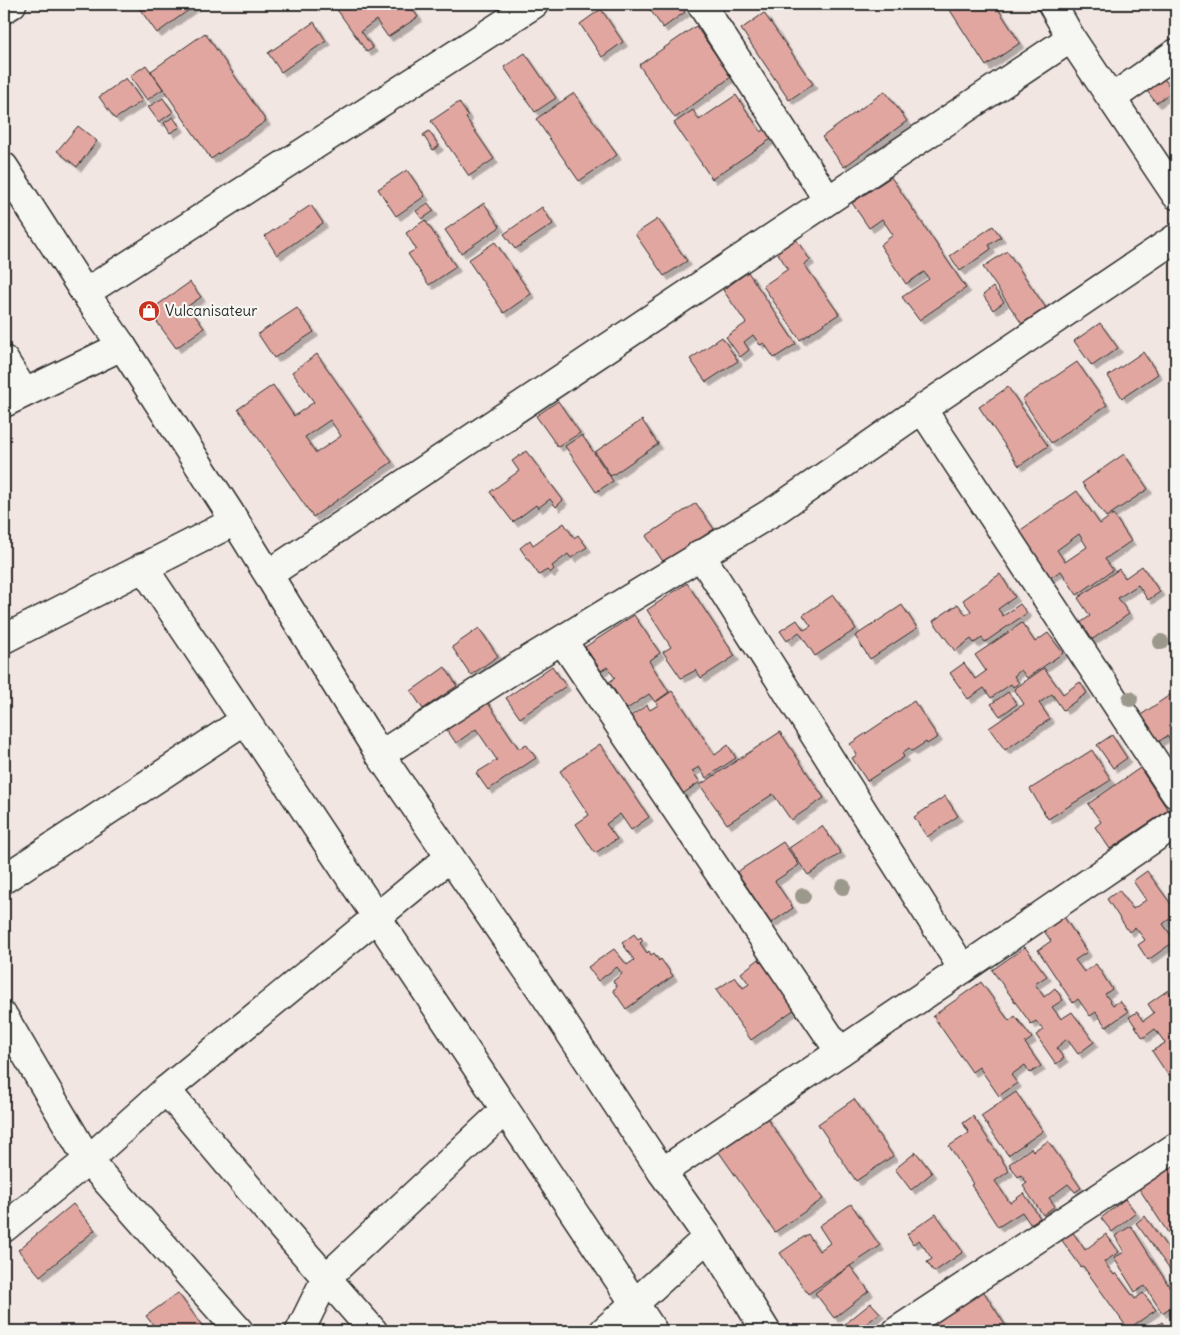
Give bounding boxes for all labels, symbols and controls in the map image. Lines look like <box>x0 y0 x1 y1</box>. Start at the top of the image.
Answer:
shop icon: Vulcanisateur <box>137 299 161 323</box>
place label: Vulcanisateur <box>165 301 257 320</box>

